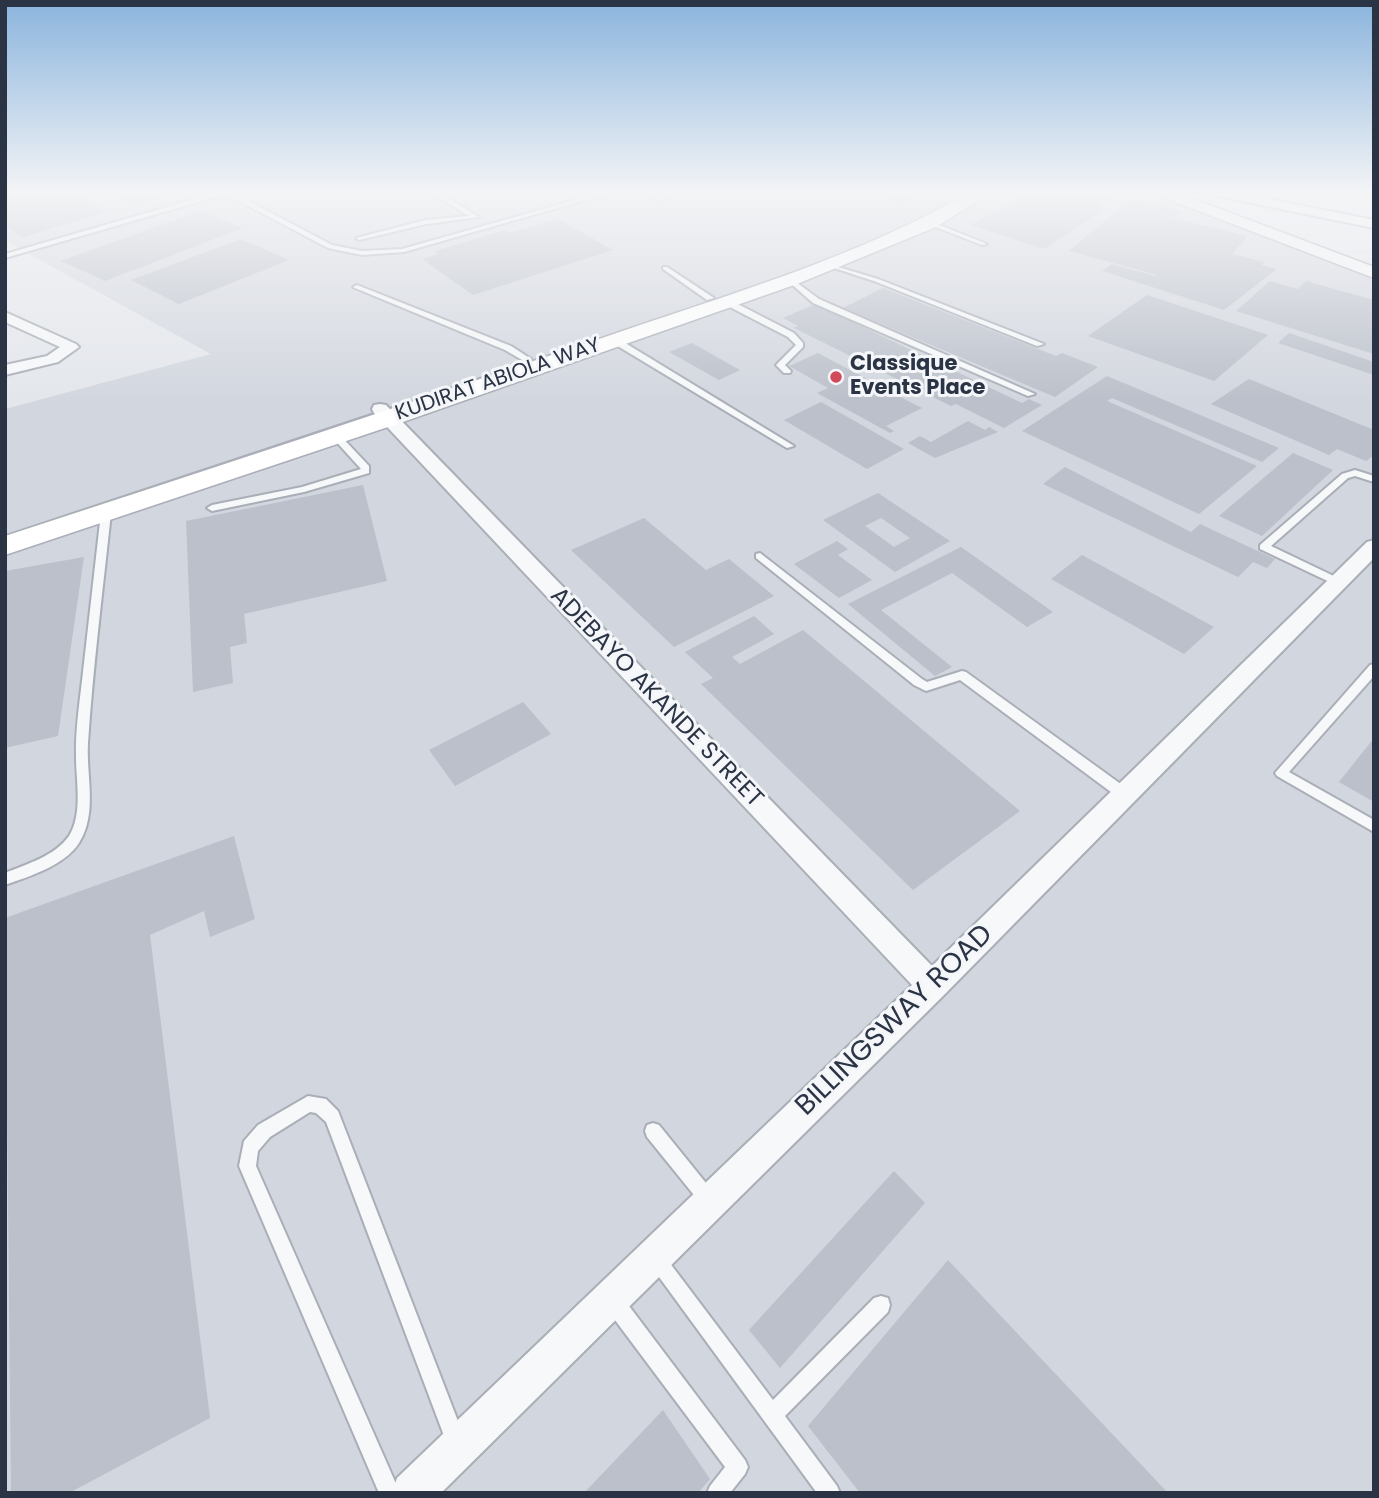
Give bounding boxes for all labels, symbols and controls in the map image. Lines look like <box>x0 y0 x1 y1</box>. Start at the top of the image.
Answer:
street label: KUDIRAT ABIOLA WAY <box>392 333 604 427</box>
place label: Classique Events Place <box>850 352 985 402</box>
marker: Classique Events Place <box>828 369 844 385</box>
street label: ADEBAYO AKANDE STREET <box>543 582 769 814</box>
street label: BILLINGSWAY ROAD <box>790 918 1000 1124</box>

